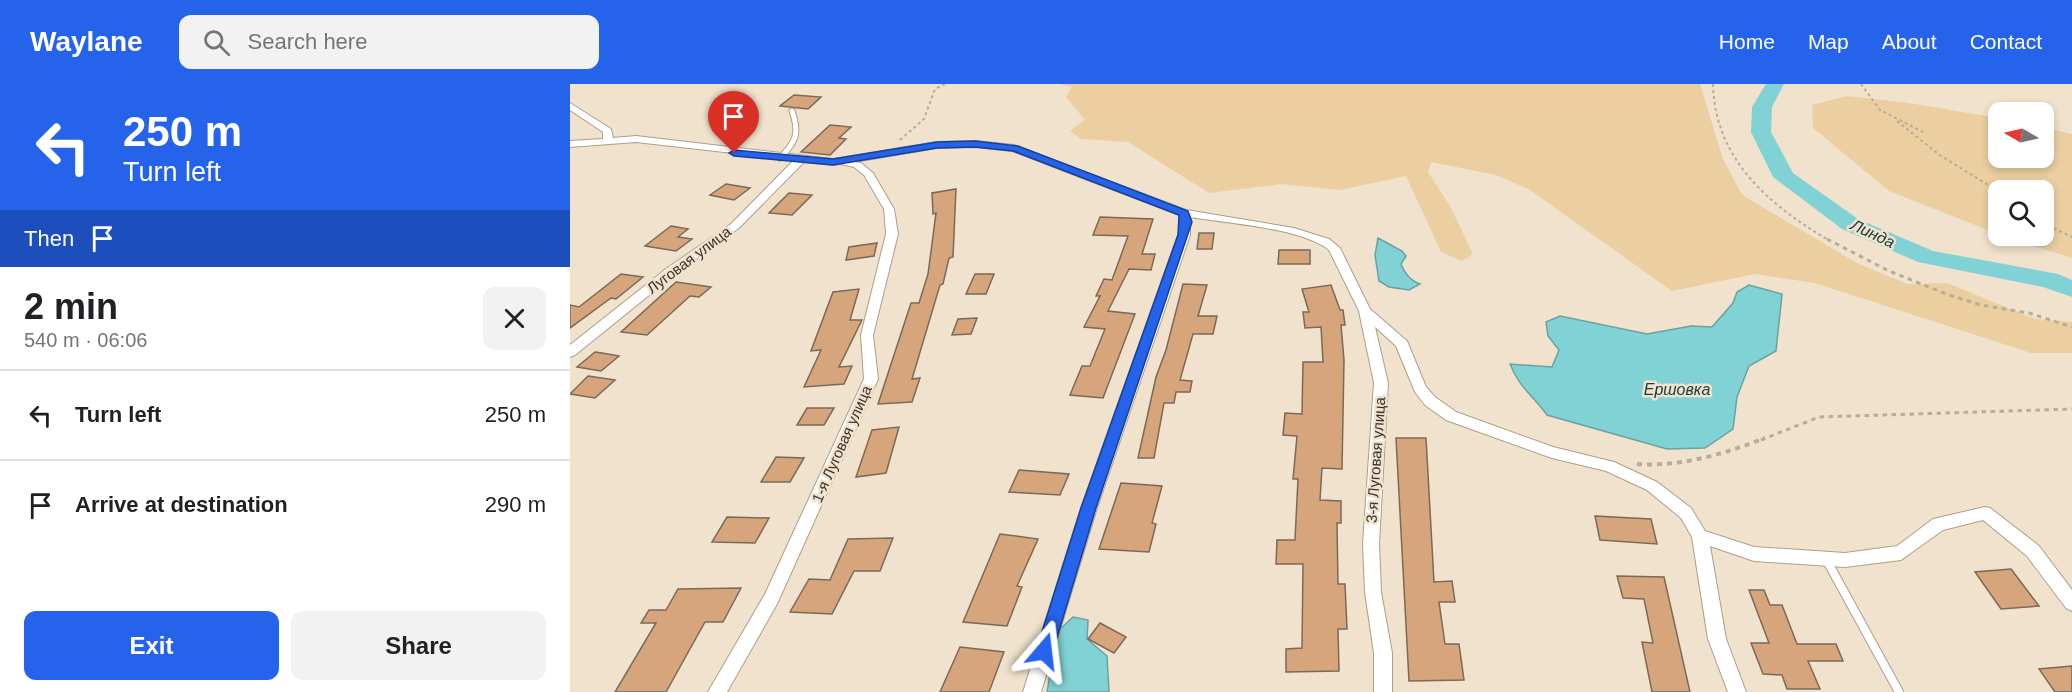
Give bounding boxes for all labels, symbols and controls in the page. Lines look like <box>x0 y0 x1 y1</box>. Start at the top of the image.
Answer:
search box <box>179 15 599 69</box>
text: Waylane <box>30 26 143 57</box>
icon: search <box>200 26 233 59</box>
text: Search here <box>248 29 367 54</box>
text: Home <box>1719 30 1775 53</box>
text: Map <box>1808 30 1849 53</box>
text: About <box>1882 30 1937 53</box>
text: Contact <box>1970 30 2042 53</box>
pin <box>708 91 759 153</box>
icon: arrive <box>717 100 750 133</box>
north arrow <box>1988 102 2054 168</box>
map controls <box>1988 102 2054 246</box>
icon: left <box>24 108 102 186</box>
text: 250 m <box>123 108 242 155</box>
text: Turn left <box>123 157 221 187</box>
button: search <box>1988 180 2054 246</box>
water label: Линда <box>1847 216 1898 251</box>
icon: arrive <box>86 222 119 255</box>
street label: Луговая улица <box>643 222 735 297</box>
text: Then <box>24 226 74 251</box>
text: 2 min <box>24 286 118 327</box>
button: close <box>483 287 546 350</box>
text: 540 m · 06:06 <box>24 329 147 351</box>
water label: Ершовка <box>1644 381 1710 398</box>
street label: 1-я Луговая улица <box>808 382 875 505</box>
street label: 3-я Луговая улица <box>1363 396 1388 524</box>
icon: left <box>24 399 57 432</box>
text: Turn left <box>75 402 161 427</box>
text: 250 m <box>485 402 546 427</box>
icon: arrive <box>24 489 57 522</box>
text: Arrive at destination <box>75 492 288 517</box>
text: 290 m <box>485 492 546 517</box>
button: Exit <box>24 611 279 680</box>
button: Share <box>291 611 546 680</box>
position arrow <box>1012 619 1076 683</box>

